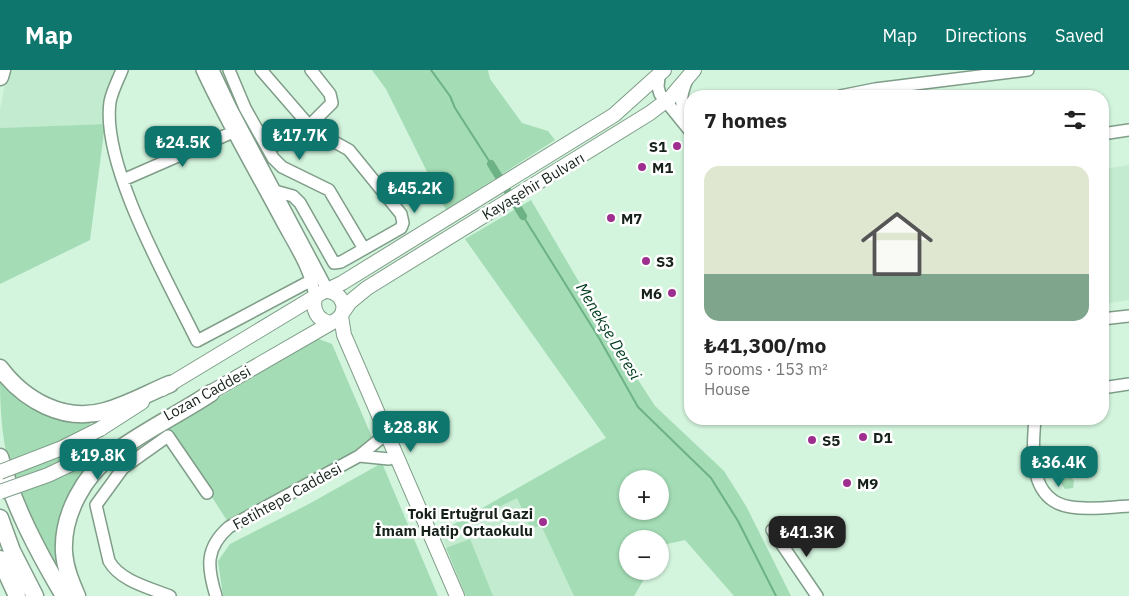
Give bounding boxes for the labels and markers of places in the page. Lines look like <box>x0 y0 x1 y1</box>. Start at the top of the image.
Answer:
pin: ₺17.7K <box>259 118 341 161</box>
pin: ₺24.5K <box>142 126 224 168</box>
place label: S1 <box>649 137 667 156</box>
marker: S1 <box>671 140 683 152</box>
place label: M1 <box>652 158 673 177</box>
marker: M1 <box>636 161 648 173</box>
pin: ₺45.2K <box>374 172 456 214</box>
place label: M7 <box>621 209 642 228</box>
marker: M7 <box>605 212 617 224</box>
place label: S3 <box>656 252 674 271</box>
marker: S3 <box>640 255 652 267</box>
place label: M6 <box>641 284 662 303</box>
marker: M6 <box>666 287 678 299</box>
pin: ₺28.8K <box>370 410 452 453</box>
place label: D1 <box>873 428 892 447</box>
place label: S5 <box>822 431 840 450</box>
marker: D1 <box>857 431 869 443</box>
marker: S5 <box>806 434 818 446</box>
pin: ₺19.8K <box>57 438 139 481</box>
pin: ₺36.4K <box>1018 446 1100 488</box>
place label: M9 <box>857 474 878 493</box>
marker: M9 <box>841 477 853 489</box>
place label: Toki Ertuğrul Gazi İmam Hatip Ortaokulu <box>375 504 533 540</box>
marker: Toki Ertuğrul Gazi İmam Hatip Ortaokulu <box>537 516 549 528</box>
pin: ₺41.3K <box>766 516 848 558</box>

